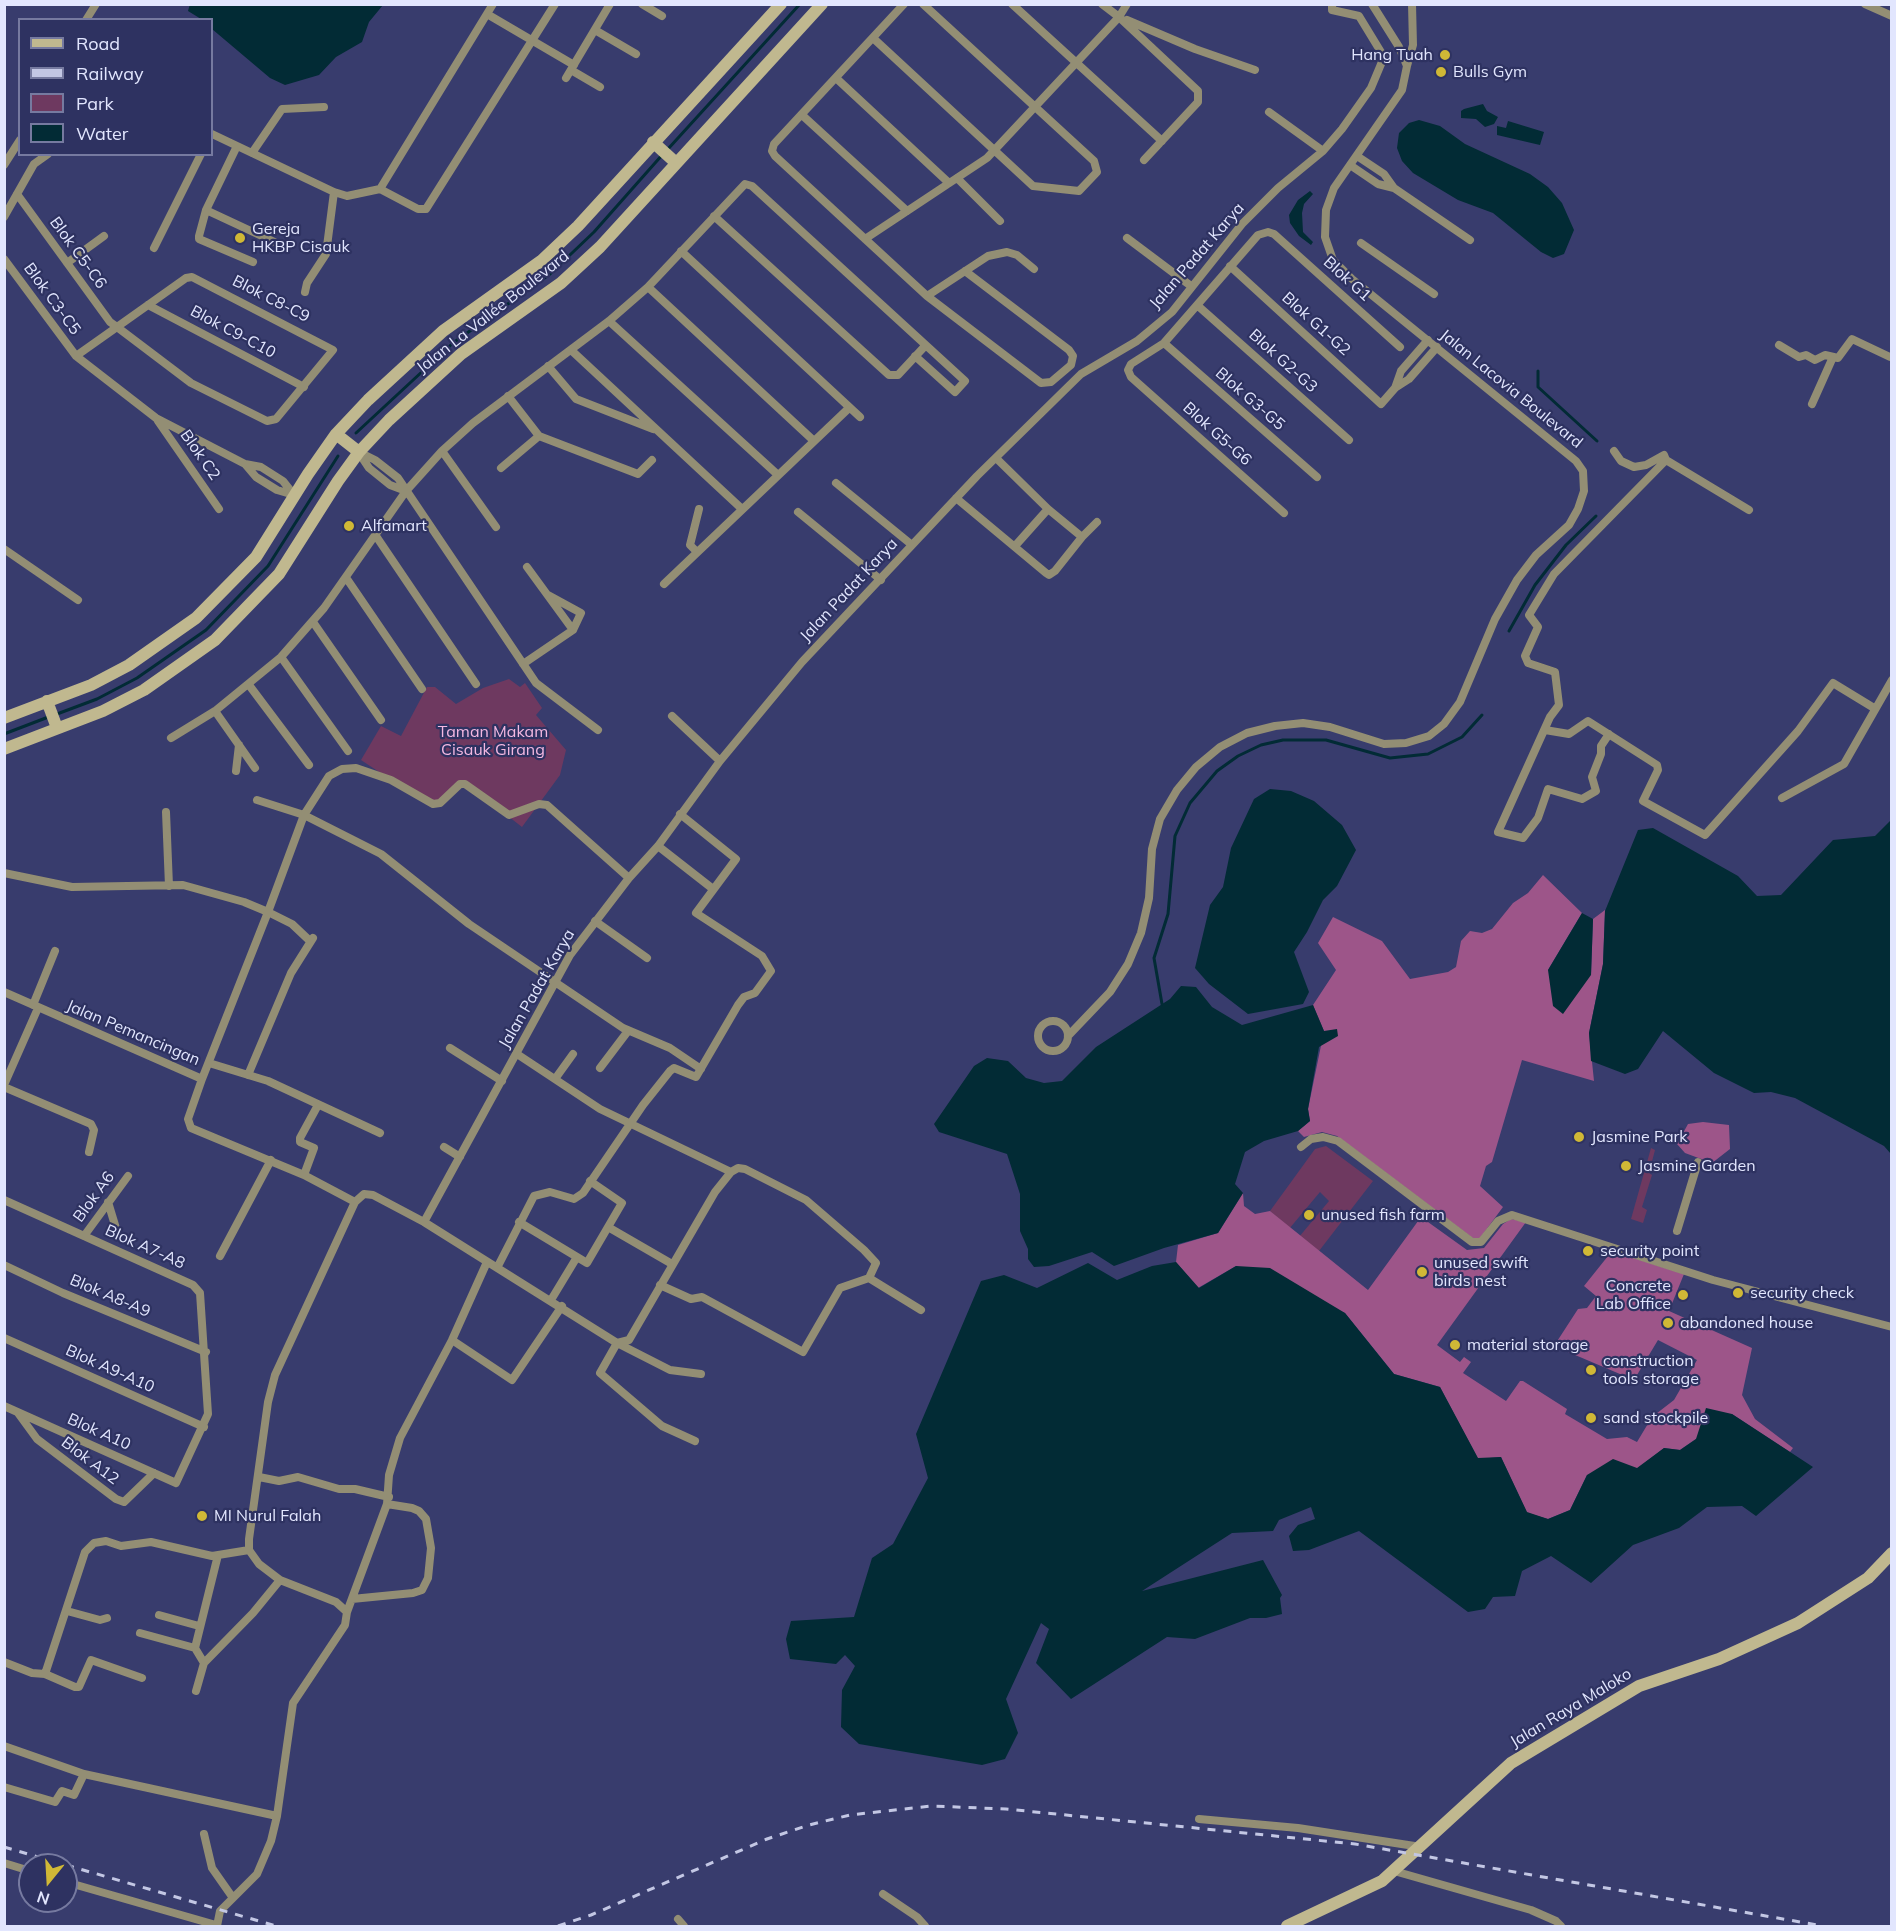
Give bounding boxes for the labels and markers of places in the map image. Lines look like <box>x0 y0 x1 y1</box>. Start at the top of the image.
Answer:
place label: Hang Tuah <box>1351 45 1433 65</box>
marker: Hang Tuah <box>1438 48 1452 62</box>
place label: Bulls Gym <box>1453 62 1527 82</box>
marker: Bulls Gym <box>1434 65 1448 79</box>
place label: Gereja HKBP Cisauk <box>252 219 350 257</box>
marker: Gereja HKBP Cisauk <box>233 231 247 245</box>
place label: Alfamart <box>361 516 427 536</box>
marker: Alfamart <box>342 519 356 533</box>
place label: Jasmine Park <box>1591 1127 1688 1147</box>
marker: Jasmine Park <box>1572 1130 1586 1144</box>
place label: Jasmine Garden <box>1638 1156 1756 1176</box>
marker: Jasmine Garden <box>1619 1159 1633 1173</box>
place label: unused fish farm <box>1321 1205 1445 1225</box>
marker: unused fish farm <box>1302 1208 1316 1222</box>
place label: security point <box>1600 1241 1699 1261</box>
marker: security point <box>1581 1244 1595 1258</box>
place label: unused swift birds nest <box>1434 1253 1528 1291</box>
marker: unused swift birds nest <box>1415 1265 1429 1279</box>
place label: Concrete Lab Office <box>1596 1276 1671 1314</box>
place label: security check <box>1750 1283 1854 1303</box>
marker: security check <box>1731 1286 1745 1300</box>
marker: Concrete Lab Office <box>1676 1288 1690 1302</box>
place label: abandoned house <box>1680 1313 1813 1333</box>
marker: abandoned house <box>1661 1316 1675 1330</box>
place label: material storage <box>1467 1335 1588 1355</box>
marker: material storage <box>1448 1338 1462 1352</box>
place label: construction tools storage <box>1603 1351 1699 1389</box>
marker: construction tools storage <box>1584 1363 1598 1377</box>
place label: sand stockpile <box>1603 1408 1708 1428</box>
marker: sand stockpile <box>1584 1411 1598 1425</box>
place label: MI Nurul Falah <box>214 1506 321 1526</box>
marker: MI Nurul Falah <box>195 1509 209 1523</box>

